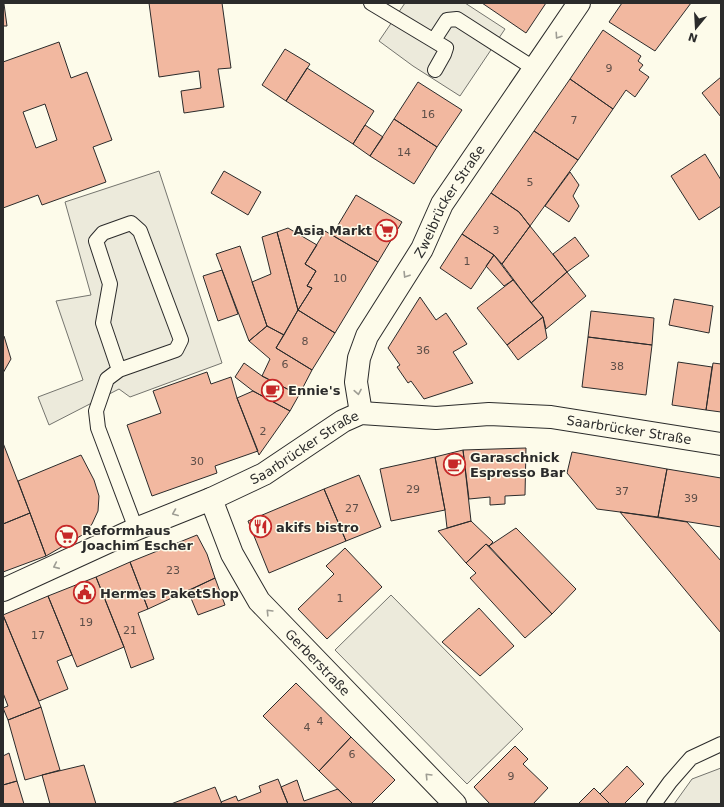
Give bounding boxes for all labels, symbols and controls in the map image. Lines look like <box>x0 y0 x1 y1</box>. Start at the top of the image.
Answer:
north arrow <box>676 8 716 48</box>
text: N <box>687 29 699 45</box>
one-way arrow <box>555 31 562 38</box>
house number: 9 <box>606 62 613 75</box>
house number: 16 <box>421 108 435 121</box>
house number: 7 <box>571 114 578 127</box>
street label: Zweibrücker Straße <box>411 142 488 261</box>
house number: 14 <box>397 146 411 159</box>
house number: 5 <box>527 176 534 189</box>
supermarket icon: Asia Markt <box>374 217 400 243</box>
place label: Asia Markt <box>293 223 372 238</box>
house number: 3 <box>493 224 500 237</box>
house number: 1 <box>464 255 471 268</box>
one-way arrow <box>403 271 410 278</box>
house number: 10 <box>333 272 347 285</box>
house number: 8 <box>302 335 309 348</box>
house number: 36 <box>416 344 430 357</box>
house number: 6 <box>282 358 289 371</box>
house number: 38 <box>610 360 624 373</box>
cafe icon: Ennie's <box>260 377 286 403</box>
place label: Ennie's <box>288 383 341 398</box>
one-way arrow <box>353 389 361 395</box>
street label: Saarbrücker Straße <box>248 408 361 488</box>
street label: Saarbrücker Straße <box>566 413 692 447</box>
house number: 2 <box>260 425 267 438</box>
place label: Garaschnick Espresso Bar <box>470 450 566 480</box>
cafe icon: Garaschnick Espresso Bar <box>442 451 468 477</box>
house number: 30 <box>190 455 204 468</box>
house number: 29 <box>406 483 420 496</box>
house number: 37 <box>615 485 629 498</box>
house number: 39 <box>684 492 698 505</box>
house number: 27 <box>345 502 359 515</box>
one-way arrow <box>171 509 178 517</box>
restaurant icon: akifs bistro <box>247 514 273 540</box>
place label: akifs bistro <box>276 520 359 535</box>
place label: Reformhaus Joachim Escher <box>81 523 193 553</box>
supermarket icon: Reformhaus Joachim Escher <box>54 524 80 550</box>
one-way arrow <box>52 561 59 569</box>
house number: 23 <box>166 564 180 577</box>
public building icon: Hermes PaketShop <box>71 580 97 606</box>
place label: Hermes PaketShop <box>100 586 239 601</box>
house number: 1 <box>337 592 344 605</box>
one-way arrow <box>267 609 274 617</box>
house number: 19 <box>79 616 93 629</box>
house number: 21 <box>123 624 137 637</box>
street label: Gerberstraße <box>282 626 353 699</box>
house number: 17 <box>31 629 45 642</box>
house number: 4 <box>317 715 324 728</box>
house number: 4 <box>304 721 311 734</box>
house number: 6 <box>349 748 356 761</box>
house number: 9 <box>508 770 515 783</box>
one-way arrow <box>425 773 433 781</box>

